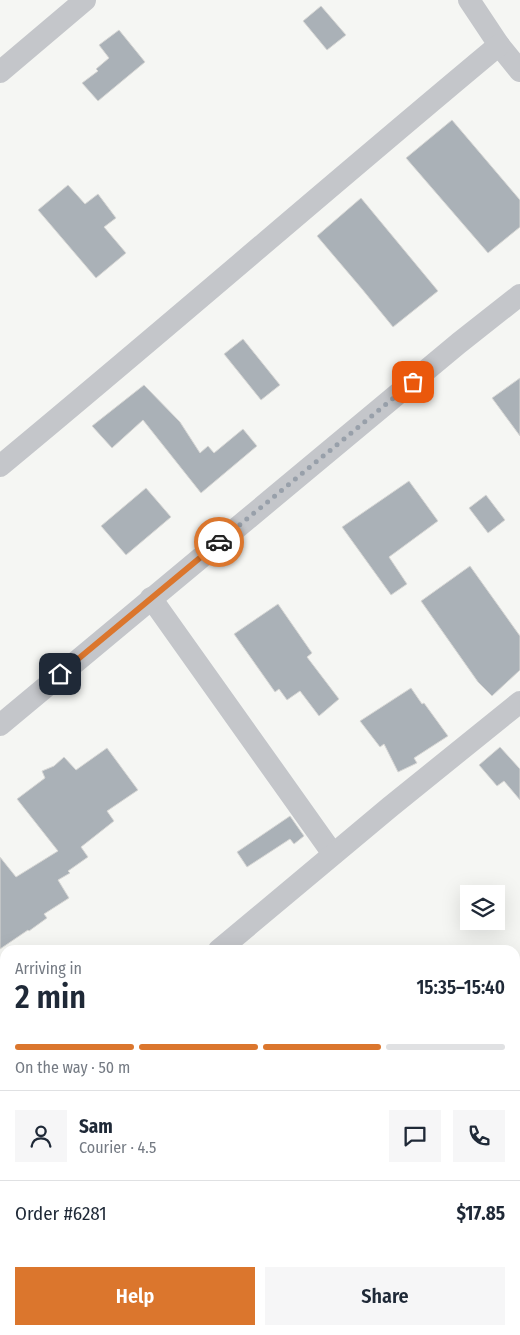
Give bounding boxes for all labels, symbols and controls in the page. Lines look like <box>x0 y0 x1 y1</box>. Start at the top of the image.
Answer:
pin <box>392 361 434 403</box>
icon: bag <box>399 368 427 396</box>
courier <box>194 517 244 567</box>
icon: car <box>205 528 233 556</box>
pin <box>39 653 81 695</box>
icon: home <box>46 660 74 688</box>
map controls <box>460 885 505 930</box>
button: layers <box>460 885 505 930</box>
text: Arriving in <box>15 959 82 978</box>
text: 15:35–15:40 <box>416 976 505 999</box>
text: 2 min <box>15 978 86 1016</box>
text: On the way · 50 m <box>15 1058 130 1077</box>
button: person <box>15 1110 67 1162</box>
button: chat <box>389 1110 441 1162</box>
button: phone <box>453 1110 505 1162</box>
text: Sam <box>79 1115 113 1138</box>
text: Courier · 4.5 <box>79 1138 156 1157</box>
text: Order #6281 <box>15 1202 107 1225</box>
text: $17.85 <box>456 1202 505 1225</box>
button: Help <box>15 1267 255 1325</box>
button: Share <box>265 1267 505 1325</box>

